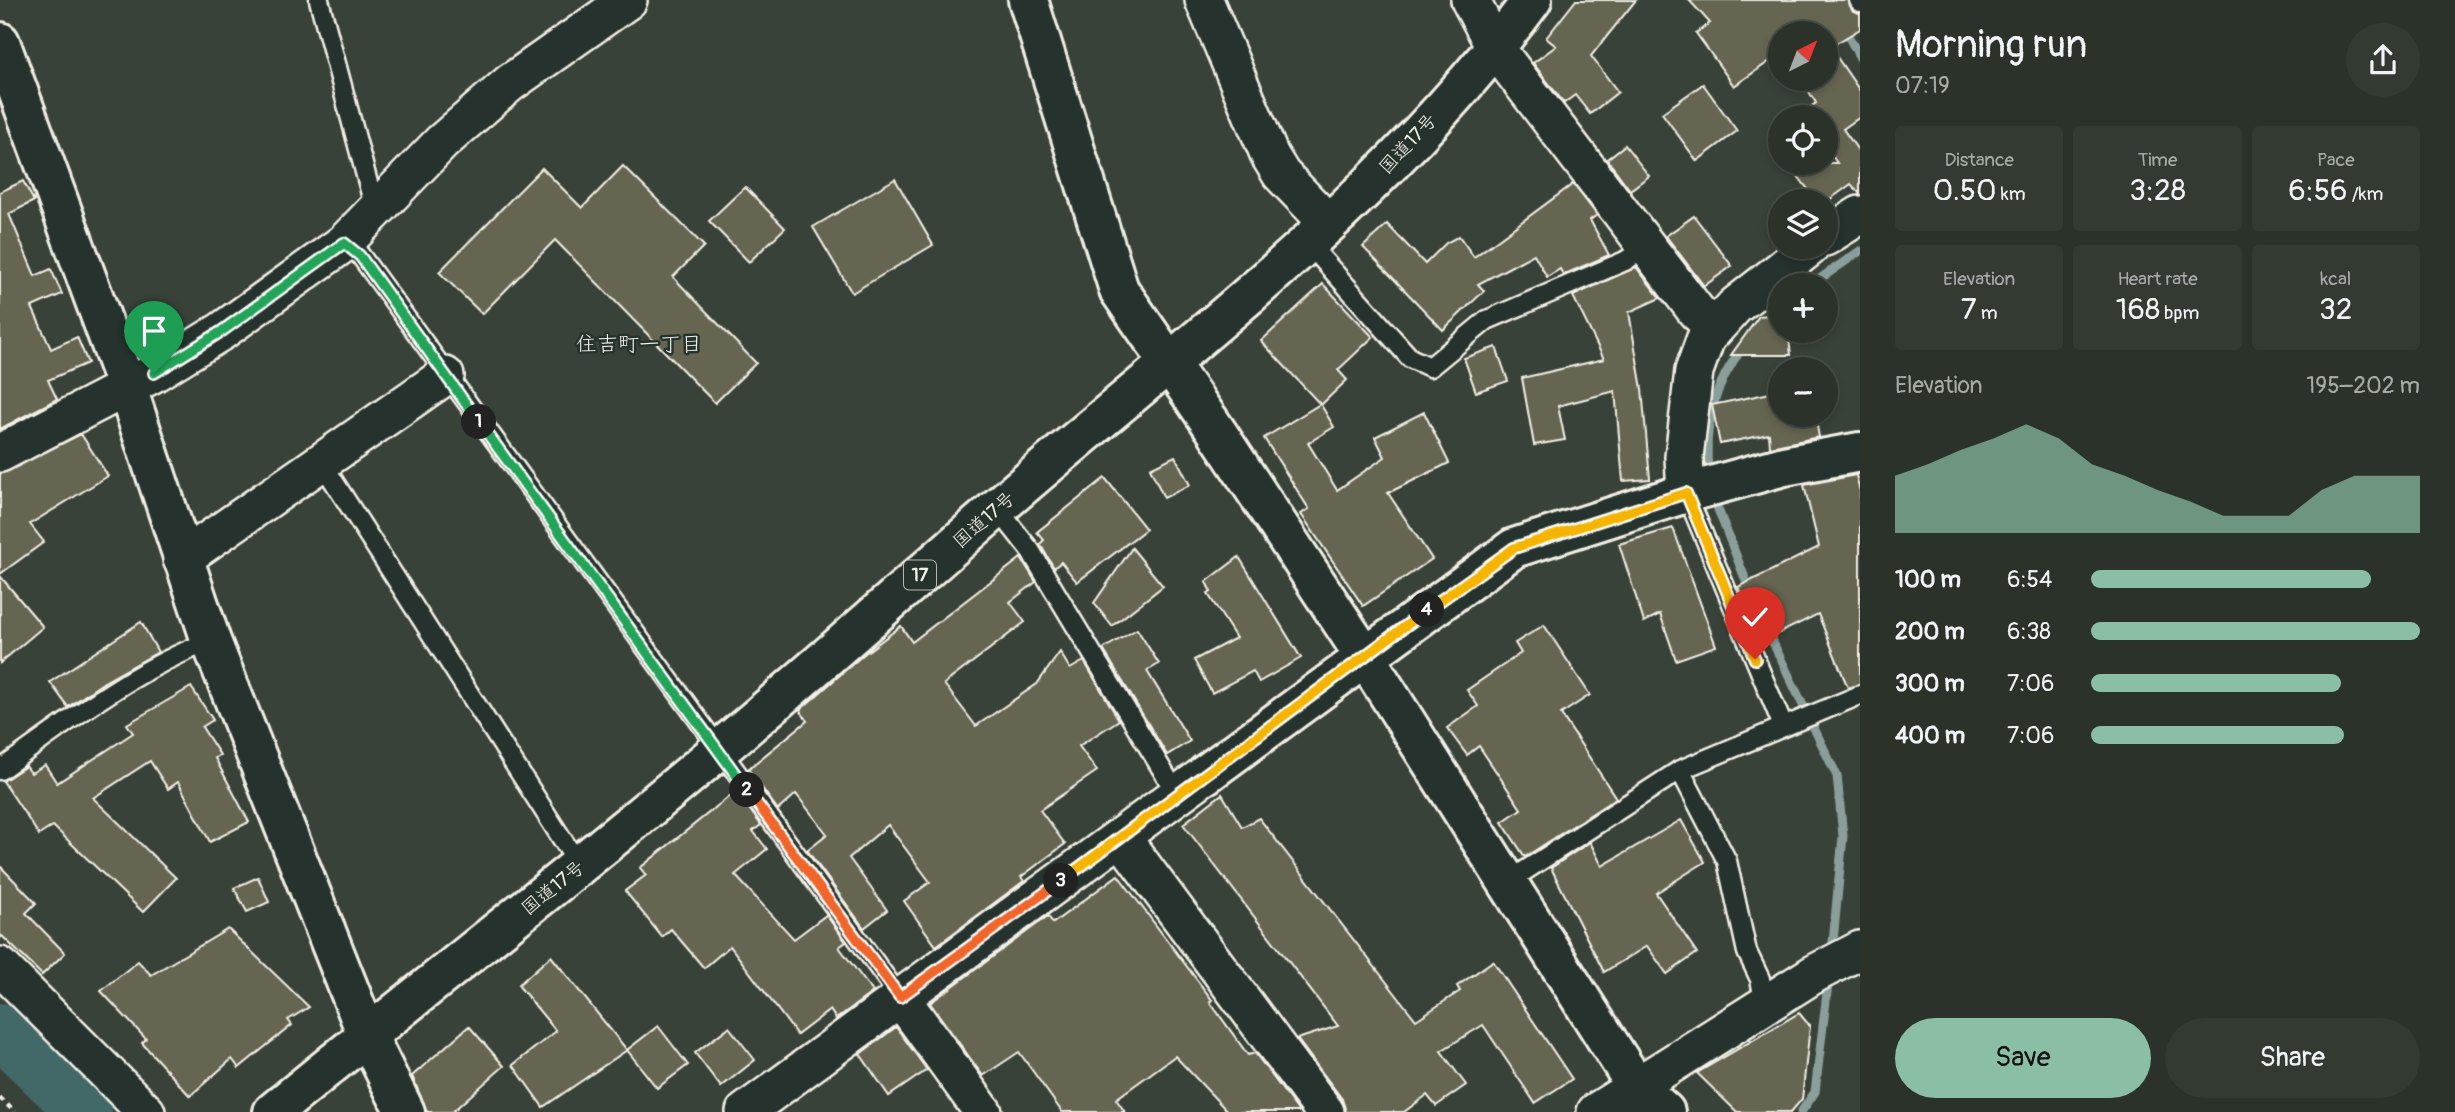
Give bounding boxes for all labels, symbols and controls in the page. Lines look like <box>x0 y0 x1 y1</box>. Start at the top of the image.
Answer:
north arrow <box>1768 21 1838 91</box>
map controls <box>1768 21 1838 427</box>
text: Morning run <box>1895 21 2087 69</box>
button: share <box>2346 23 2420 97</box>
text: 07:19 <box>1895 71 1950 100</box>
button: locate <box>1768 105 1838 175</box>
street label: 国道17号 <box>1374 109 1442 179</box>
text: Distance <box>1944 148 2014 172</box>
text: Time <box>2138 148 2177 172</box>
text: Pace <box>2317 148 2355 172</box>
text: 0.50 <box>1933 172 1997 209</box>
text: 3:28 <box>2129 172 2186 209</box>
text: 6:56 <box>2288 172 2348 209</box>
text: km <box>1997 182 2026 206</box>
text: /km <box>2348 182 2383 206</box>
button: layers <box>1768 189 1838 259</box>
text: Elevation <box>1943 267 2015 291</box>
text: Heart rate <box>2117 267 2198 291</box>
text: kcal <box>2320 267 2351 291</box>
button: + <box>1768 273 1838 343</box>
text: 7 <box>1961 291 1977 328</box>
text: 168 <box>2116 291 2160 328</box>
text: 32 <box>2319 291 2353 328</box>
pin <box>124 301 184 373</box>
text: m <box>1977 301 1998 325</box>
text: bpm <box>2160 301 2199 325</box>
icon: arrive <box>135 312 173 350</box>
district label: 住吉町一丁目 <box>576 331 702 358</box>
button: − <box>1768 357 1838 427</box>
text: Elevation <box>1895 371 1983 400</box>
text: 195–202 m <box>2306 371 2420 400</box>
pin: 1 <box>462 404 496 440</box>
text: 1 <box>475 409 482 433</box>
street label: 国道17号 <box>948 487 1020 553</box>
road number: 17 <box>904 560 936 590</box>
text: 100 m <box>1895 565 1961 594</box>
text: 6:54 <box>2007 565 2052 594</box>
pin <box>1725 587 1785 659</box>
pin: 4 <box>1410 592 1444 628</box>
text: 4 <box>1421 597 1432 621</box>
icon: check <box>1736 598 1774 636</box>
text: 200 m <box>1895 617 1965 646</box>
text: 6:38 <box>2007 617 2051 646</box>
text: 300 m <box>1895 669 1965 698</box>
text: 7:06 <box>2007 669 2054 698</box>
text: 400 m <box>1895 721 1965 750</box>
text: 7:06 <box>2007 721 2054 750</box>
pin: 2 <box>730 772 764 808</box>
text: 2 <box>741 777 752 801</box>
street label: 国道17号 <box>517 855 589 921</box>
pin: 3 <box>1044 864 1078 898</box>
text: 3 <box>1055 868 1066 892</box>
button: Save <box>1895 1018 2151 1098</box>
button: Share <box>2165 1018 2420 1098</box>

